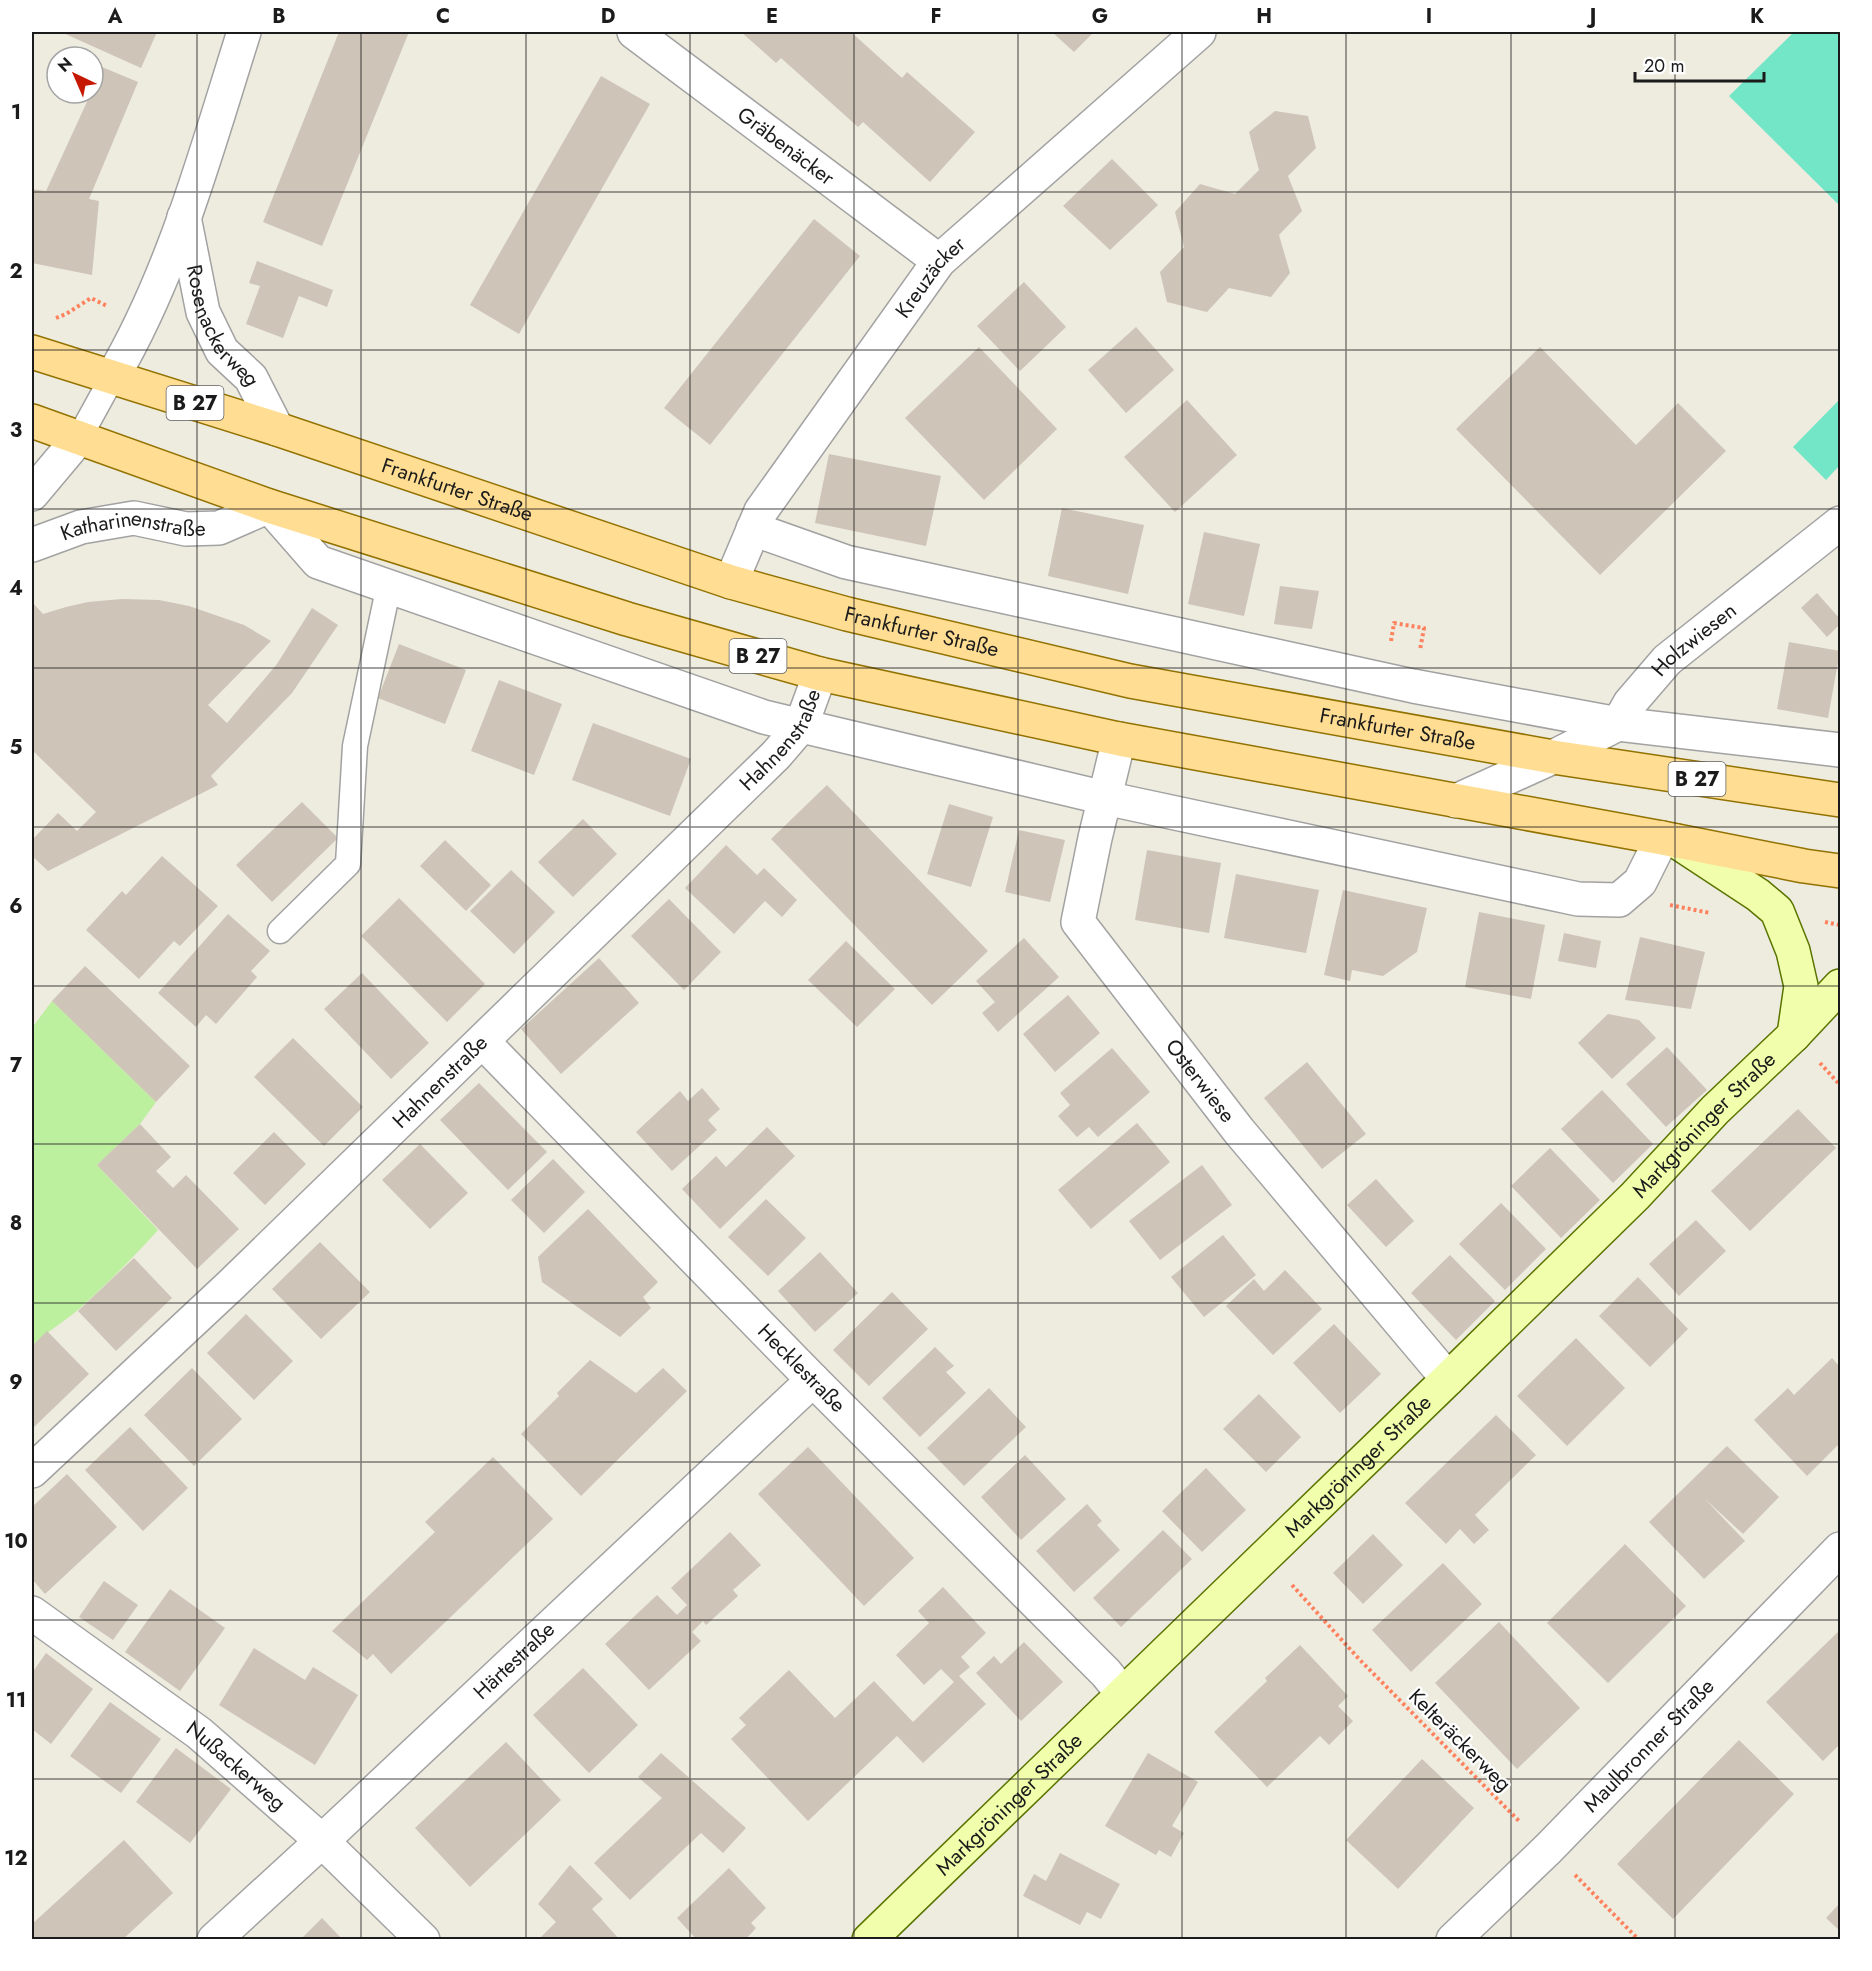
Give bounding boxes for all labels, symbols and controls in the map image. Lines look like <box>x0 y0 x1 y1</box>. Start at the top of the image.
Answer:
text: A <box>107 2 123 31</box>
text: B <box>272 2 286 31</box>
text: C <box>436 2 450 31</box>
text: D <box>601 2 615 31</box>
text: E <box>766 2 778 31</box>
text: F <box>930 2 942 31</box>
text: G <box>1092 2 1108 31</box>
text: H <box>1256 2 1272 31</box>
text: I <box>1426 2 1432 31</box>
text: J <box>1586 2 1596 31</box>
text: K <box>1750 2 1764 31</box>
north arrow <box>45 45 105 105</box>
scale bar <box>1635 45 1764 83</box>
text: N <box>52 52 77 77</box>
text: 20 m <box>1644 53 1684 79</box>
text: 1 <box>11 98 21 127</box>
street label: Gräbenäcker <box>731 100 841 193</box>
street label: Kreuzäcker <box>888 229 973 324</box>
text: 2 <box>9 257 23 286</box>
street label: Rosenackerweg <box>179 262 268 391</box>
road number: B 27 <box>166 386 224 420</box>
text: 3 <box>10 416 22 445</box>
street label: Frankfurter Straße <box>378 450 537 529</box>
street label: Katharinenstraße <box>56 503 206 548</box>
text: 4 <box>9 574 23 603</box>
street label: Holzwiesen <box>1644 596 1743 683</box>
street label: Frankfurter Straße <box>841 599 1002 665</box>
road number: B 27 <box>730 639 786 673</box>
street label: Hahnenstraße <box>733 685 828 798</box>
street label: Frankfurter Straße <box>1317 700 1478 758</box>
text: 5 <box>10 733 23 762</box>
road number: B 27 <box>1668 762 1726 796</box>
text: 6 <box>9 892 23 921</box>
street label: Hahnenstraße <box>386 1028 495 1135</box>
street label: Osterwiese <box>1158 1033 1242 1129</box>
street label: Markgröninger Straße <box>1625 1045 1783 1205</box>
text: 7 <box>10 1051 23 1080</box>
text: 8 <box>10 1209 22 1238</box>
street label: Hecklestraße <box>751 1317 853 1420</box>
text: 9 <box>9 1368 23 1397</box>
street label: Markgröninger Straße <box>1278 1388 1438 1544</box>
text: 10 <box>4 1527 28 1556</box>
street label: Härtestraße <box>467 1615 562 1706</box>
street label: Maulbronner Straße <box>1577 1672 1721 1819</box>
street label: Kelteräckerweg <box>1402 1682 1518 1798</box>
text: 11 <box>6 1686 26 1715</box>
street label: Nußackerweg <box>180 1714 292 1818</box>
street label: Markgröninger Straße <box>929 1726 1089 1883</box>
text: 12 <box>4 1844 28 1873</box>

